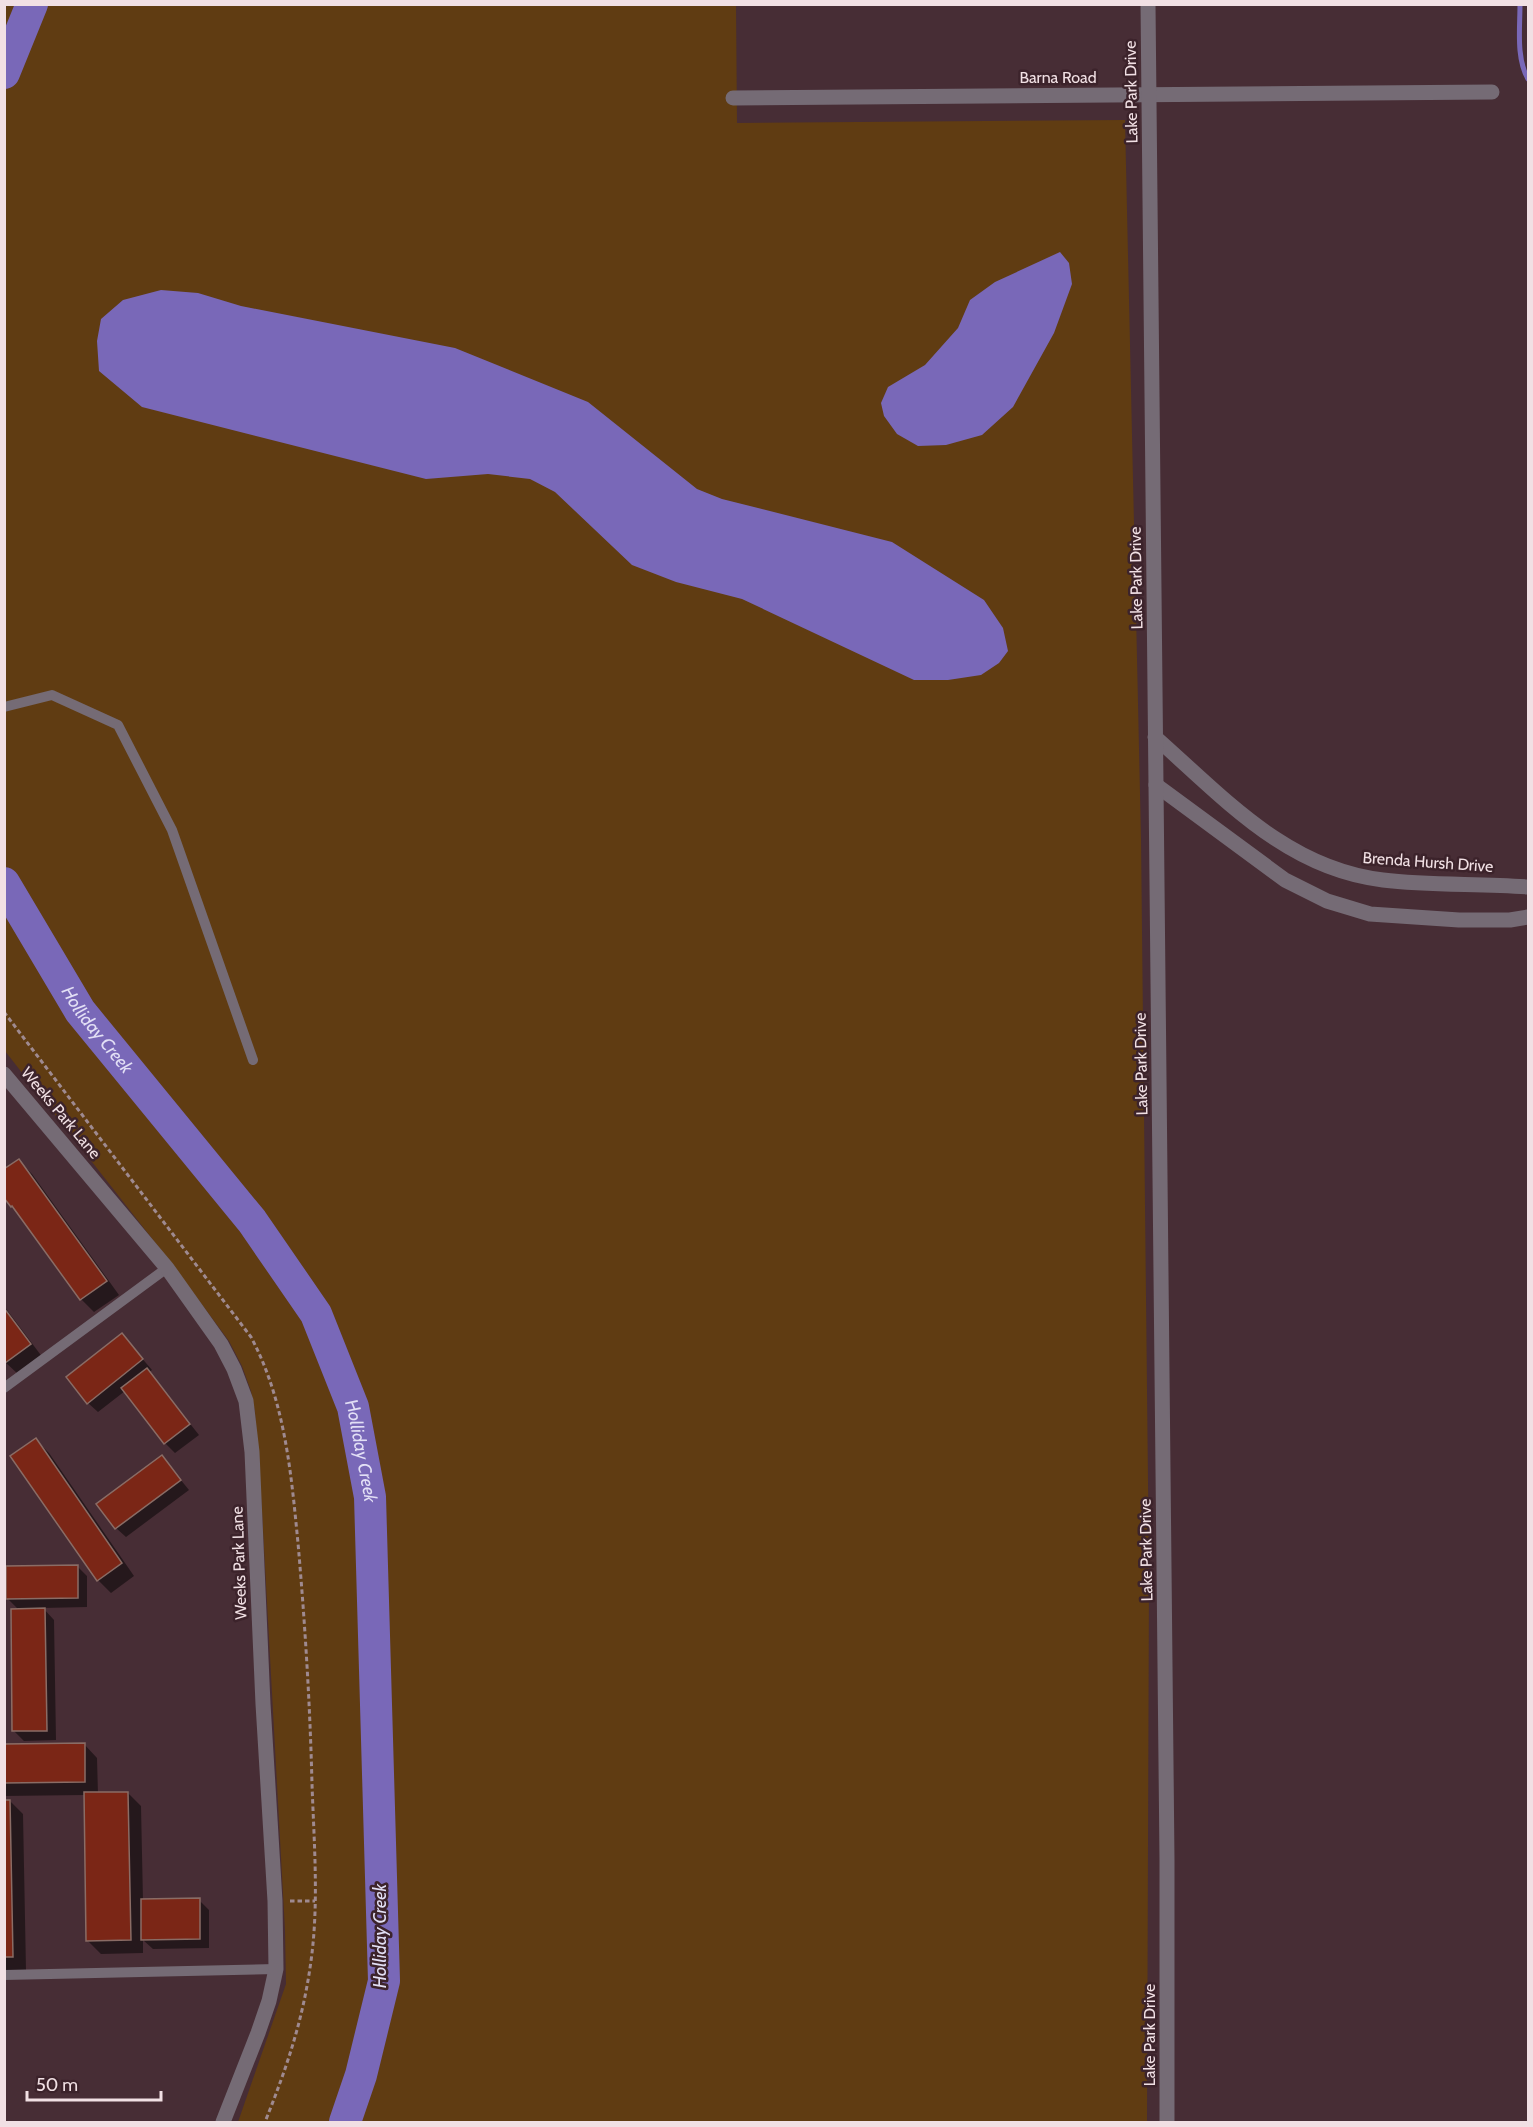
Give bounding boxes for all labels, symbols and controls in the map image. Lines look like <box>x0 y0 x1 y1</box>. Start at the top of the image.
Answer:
street label: Lake Park Drive <box>1121 41 1141 143</box>
street label: Barna Road <box>1019 68 1097 87</box>
street label: Lake Park Drive <box>1126 527 1146 629</box>
street label: Brenda Hursh Drive <box>1362 848 1494 876</box>
water label: Holliday Creek <box>57 982 138 1079</box>
street label: Lake Park Drive <box>1131 1013 1151 1115</box>
street label: Weeks Park Lane <box>17 1063 105 1163</box>
water label: Holliday Creek <box>340 1396 381 1504</box>
street label: Lake Park Drive <box>1136 1499 1156 1601</box>
street label: Weeks Park Lane <box>228 1506 250 1620</box>
water label: Holliday Creek <box>369 1883 391 1988</box>
street label: Lake Park Drive <box>1140 1984 1159 2086</box>
scale bar <box>27 2064 160 2102</box>
text: 50 m <box>36 2074 78 2096</box>

